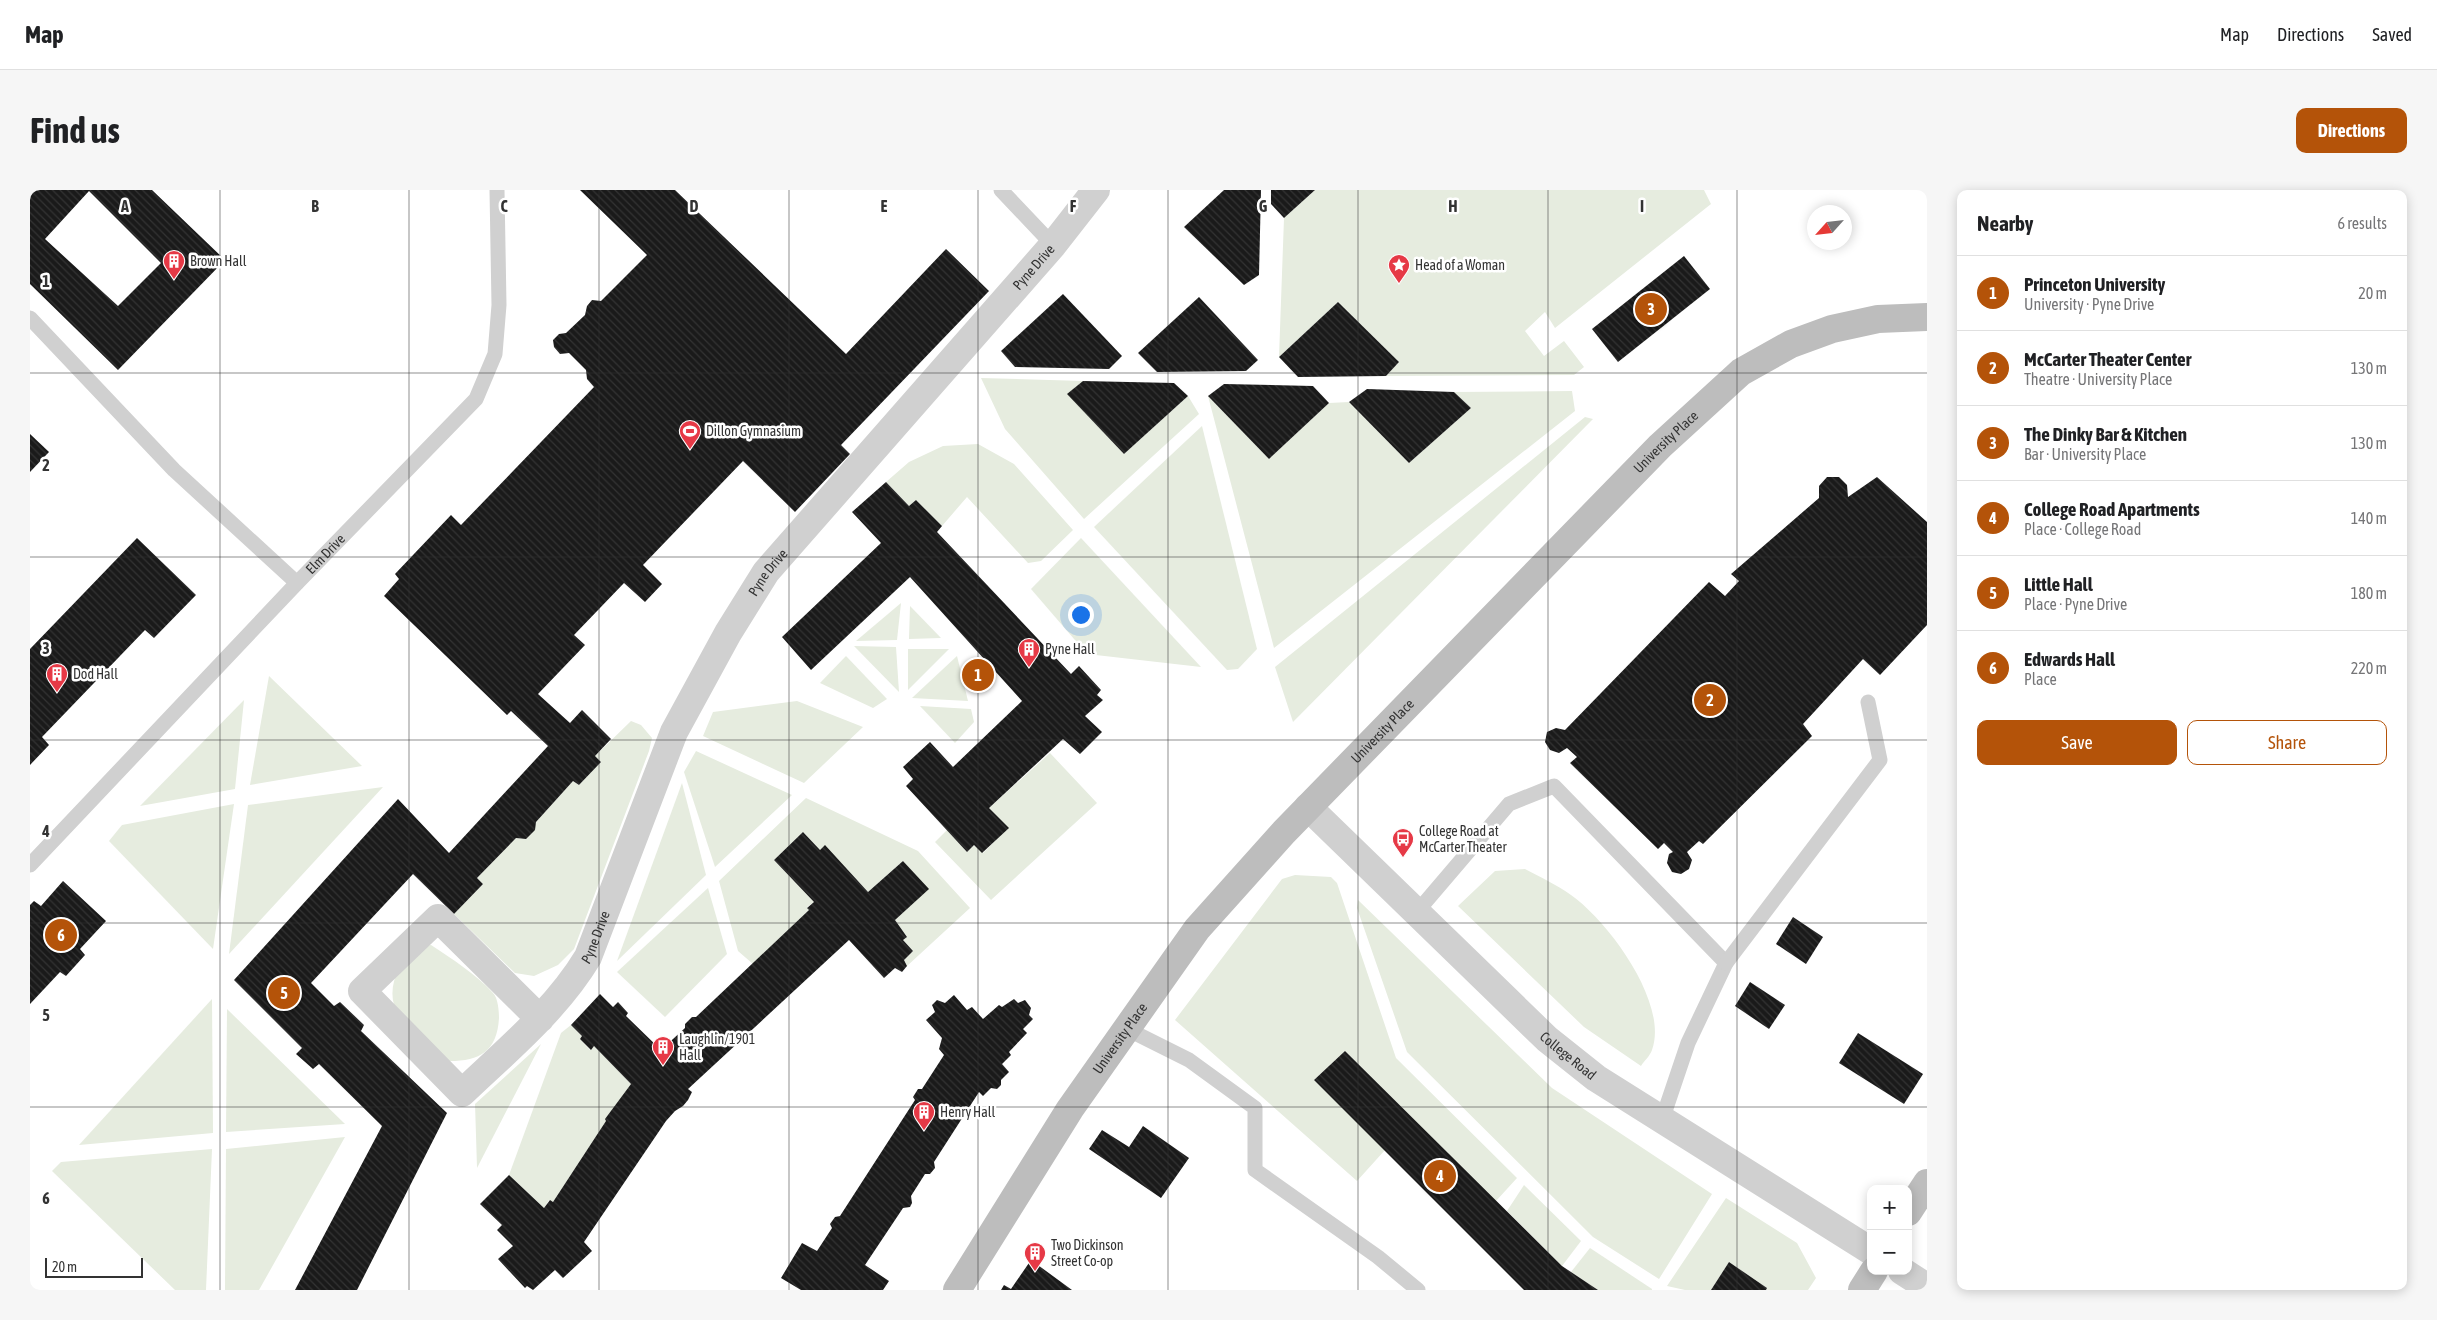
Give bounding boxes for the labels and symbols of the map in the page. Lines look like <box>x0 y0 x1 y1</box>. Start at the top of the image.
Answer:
text: A <box>120 197 129 215</box>
text: B <box>311 197 319 215</box>
text: C <box>500 197 508 215</box>
text: D <box>690 197 699 215</box>
text: E <box>881 197 888 215</box>
text: F <box>1070 197 1077 215</box>
text: G <box>1259 197 1268 215</box>
text: H <box>1448 197 1458 215</box>
text: I <box>1640 197 1644 215</box>
north arrow <box>1807 205 1852 250</box>
street label: Pyne Drive <box>1009 241 1058 293</box>
building icon: Brown Hall <box>162 249 186 280</box>
place label: Brown Hall <box>190 253 247 269</box>
place icon: Head of a Woman <box>1387 253 1411 284</box>
place label: Head of a Woman <box>1415 257 1505 273</box>
text: 1 <box>42 272 50 290</box>
pin: 3 <box>1635 290 1667 328</box>
street label: University Place <box>1630 407 1701 476</box>
sports icon: Dillon Gymnasium <box>678 419 702 450</box>
place label: Dillon Gymnasium <box>706 423 801 439</box>
text: 2 <box>42 456 50 474</box>
street label: Elm Drive <box>303 531 348 577</box>
street label: Pyne Drive <box>745 546 791 599</box>
your location <box>1068 602 1094 628</box>
building icon: Pyne Hall <box>1017 637 1041 668</box>
text: 3 <box>42 639 50 657</box>
place label: Pyne Hall <box>1045 641 1095 657</box>
pin: 1 <box>962 656 994 694</box>
building icon: Dod Hall <box>45 662 69 693</box>
place label: Dod Hall <box>73 666 118 682</box>
pin: 2 <box>1694 681 1726 719</box>
street label: University Place <box>1348 696 1417 766</box>
text: 4 <box>41 822 50 840</box>
place label: College Road at McCarter Theater <box>1419 823 1507 855</box>
bus stop icon: College Road at McCarter Theater <box>1391 827 1415 858</box>
street label: Pyne Drive <box>578 909 613 967</box>
pin: 6 <box>45 916 77 954</box>
pin: 5 <box>268 974 300 1012</box>
street label: University Place <box>1089 1000 1150 1077</box>
text: 5 <box>42 1006 50 1024</box>
street label: College Road <box>1537 1029 1599 1083</box>
place label: Laughlin/1901 Hall <box>679 1031 755 1063</box>
building icon: Laughlin/1901 Hall <box>651 1035 675 1066</box>
building icon: Henry Hall <box>912 1100 936 1131</box>
place label: Henry Hall <box>940 1104 995 1120</box>
pin: 4 <box>1424 1157 1456 1195</box>
text: 6 <box>42 1189 50 1207</box>
place label: Two Dickinson Street Co-op <box>1051 1237 1124 1269</box>
building icon: Two Dickinson Street Co-op <box>1023 1241 1047 1272</box>
scale bar <box>45 1255 142 1278</box>

